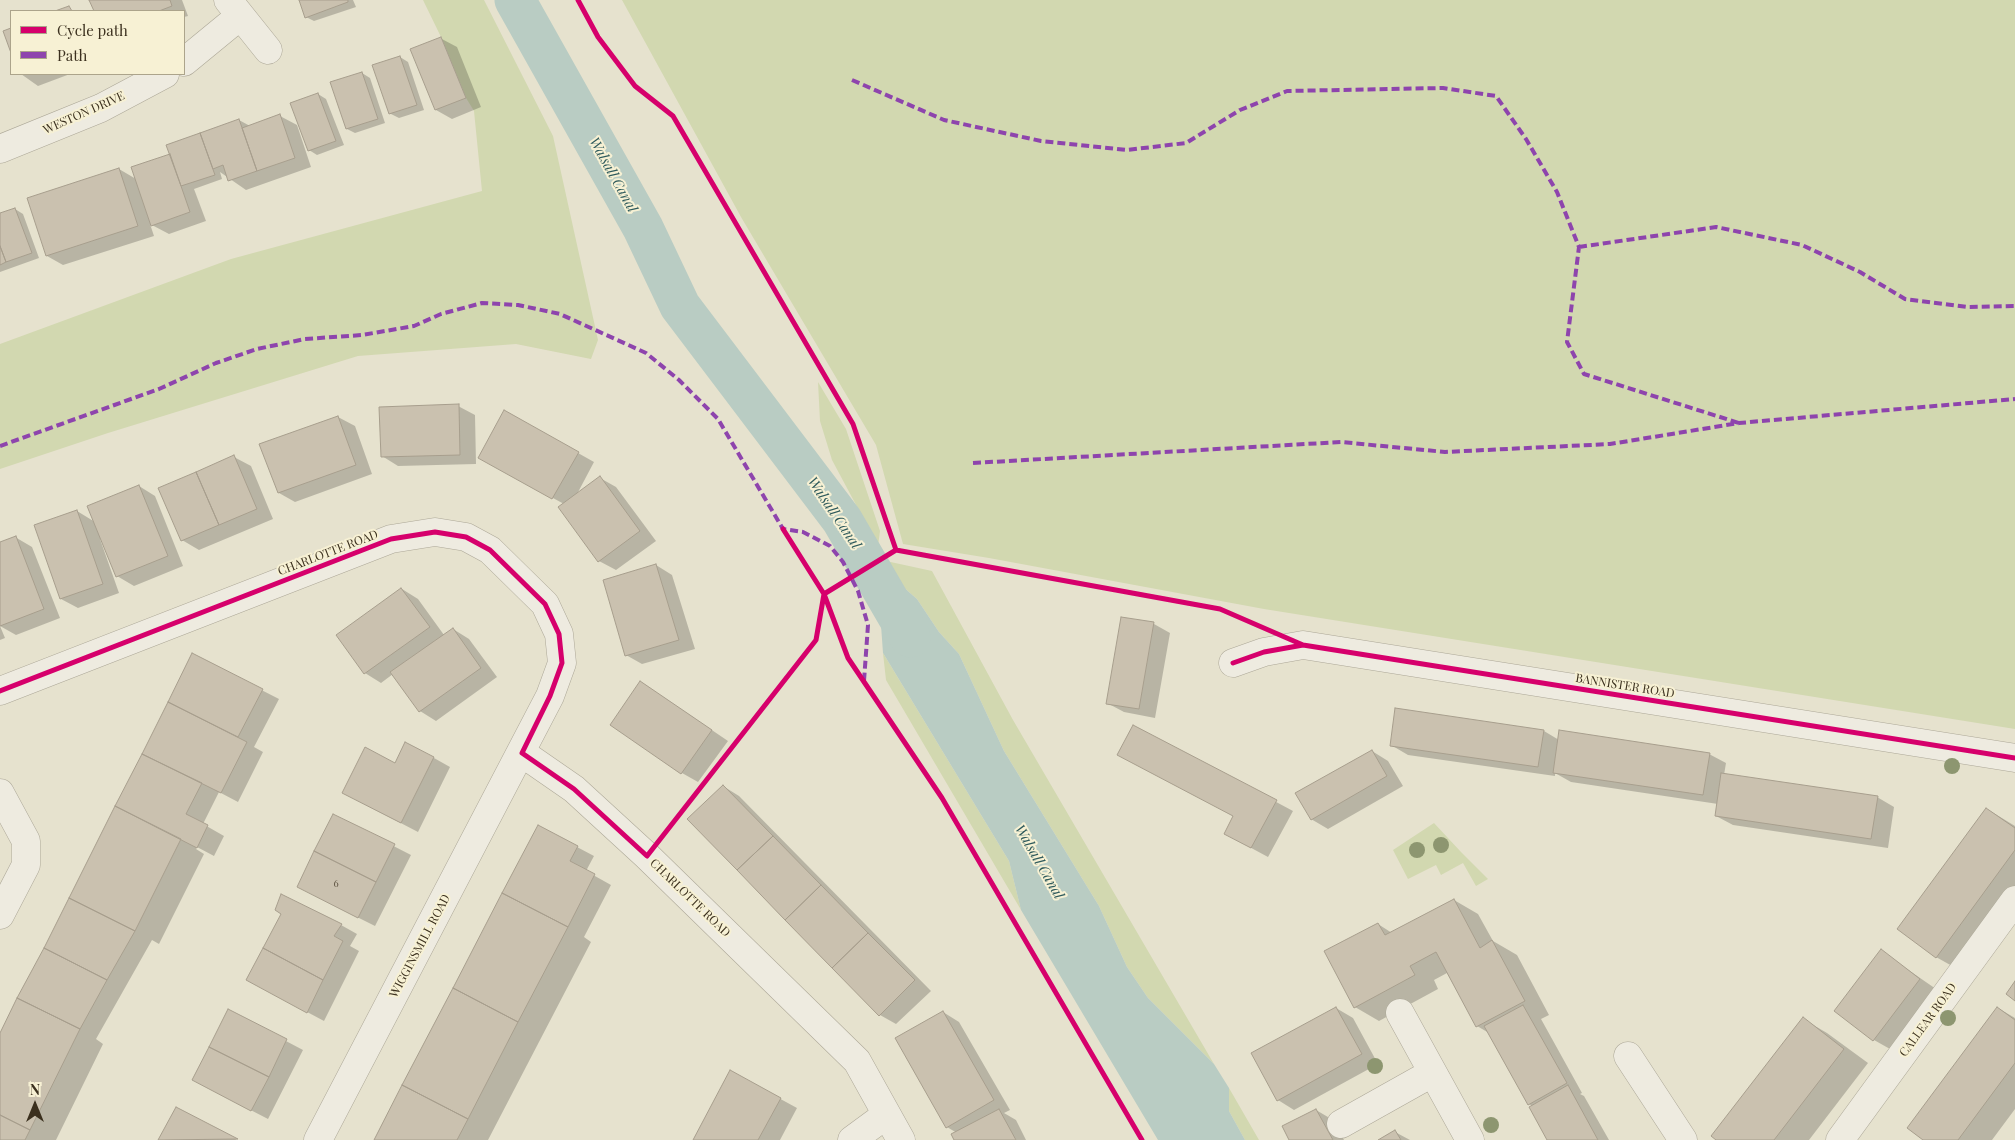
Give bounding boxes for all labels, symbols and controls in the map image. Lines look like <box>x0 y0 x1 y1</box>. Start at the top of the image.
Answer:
legend <box>10 10 185 75</box>
text: Cycle path <box>57 20 128 40</box>
text: Path <box>57 45 87 65</box>
street label: WESTON DRIVE <box>41 89 127 137</box>
water label: Walsall Canal <box>586 135 640 215</box>
water label: Walsall Canal <box>804 474 864 552</box>
street label: CHARLOTTE ROAD <box>276 527 380 579</box>
street label: BANNISTER ROAD <box>1574 671 1676 701</box>
water label: Walsall Canal <box>1011 822 1067 902</box>
street label: CHARLOTTE ROAD <box>647 856 733 940</box>
house number: 6 <box>333 878 339 890</box>
street label: WIGGINSMILL ROAD <box>387 892 453 1000</box>
street label: CALLEAR ROAD <box>1896 980 1960 1060</box>
north arrow <box>10 1080 60 1130</box>
text: N <box>30 1080 40 1099</box>

